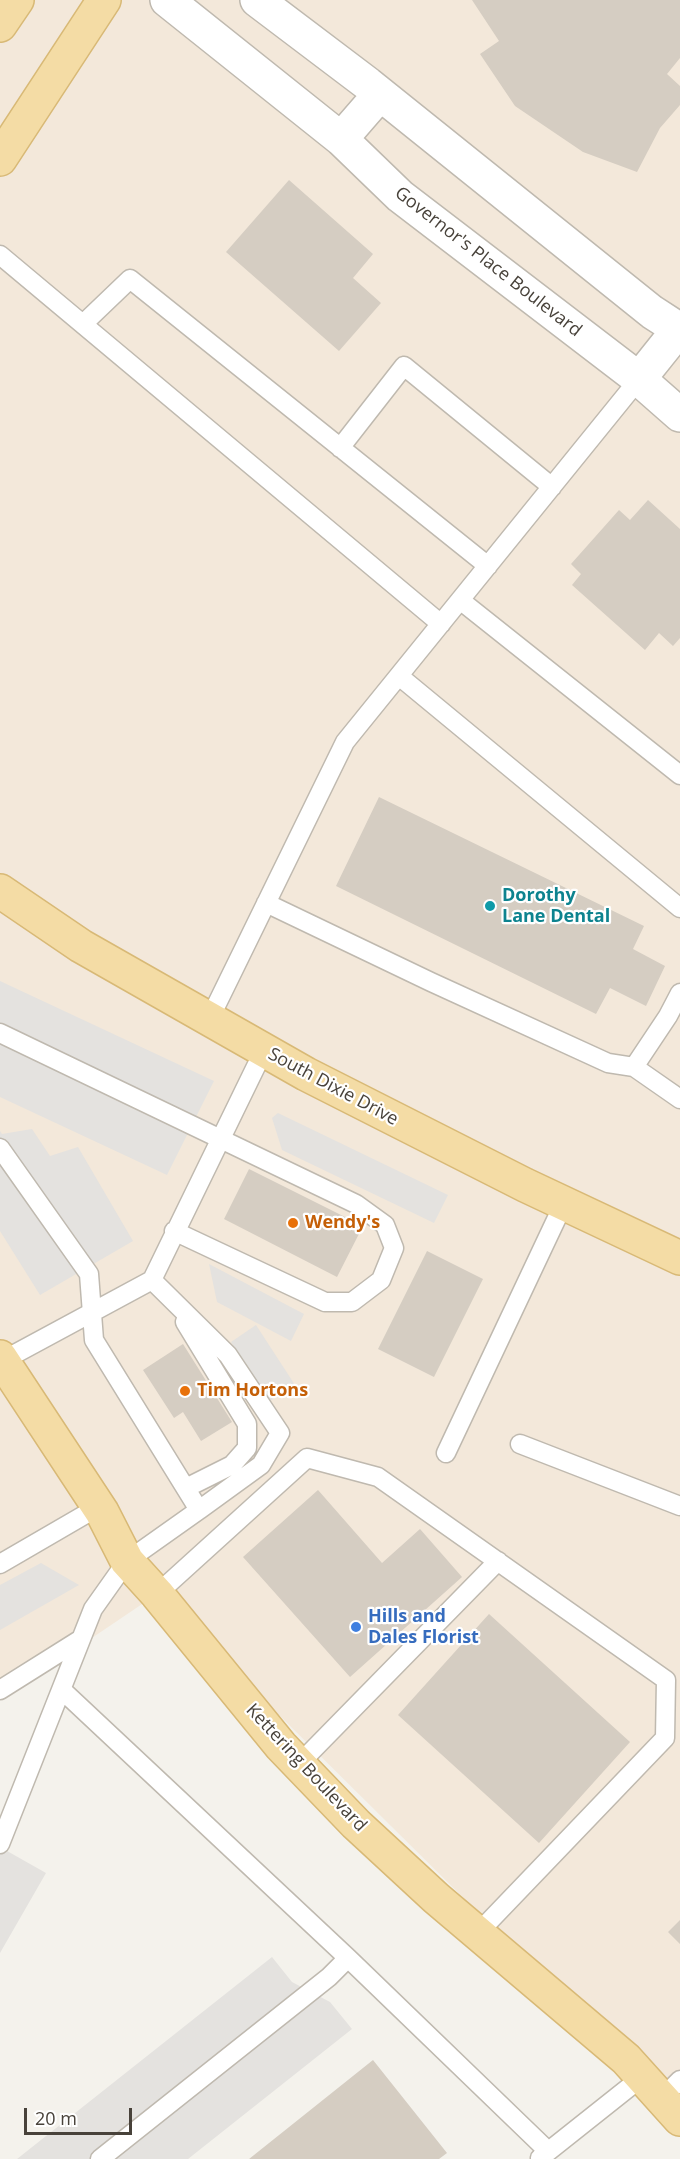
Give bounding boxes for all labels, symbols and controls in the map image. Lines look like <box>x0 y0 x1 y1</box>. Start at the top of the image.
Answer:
street label: Governor's Place Boulevard <box>390 182 586 342</box>
place label: Dorothy Lane Dental <box>502 885 610 928</box>
marker: Dorothy Lane Dental <box>483 899 497 913</box>
street label: South Dixie Drive <box>264 1044 402 1130</box>
place label: Wendy's <box>305 1212 380 1234</box>
marker: Wendy's <box>286 1216 300 1230</box>
place label: Tim Hortons <box>197 1380 308 1402</box>
marker: Tim Hortons <box>178 1384 192 1398</box>
place label: Hills and Dales Florist <box>368 1606 479 1648</box>
marker: Hills and Dales Florist <box>349 1620 363 1634</box>
street label: Kettering Boulevard <box>241 1700 371 1836</box>
scale bar <box>27 2096 135 2134</box>
text: 20 m <box>35 2106 77 2130</box>

